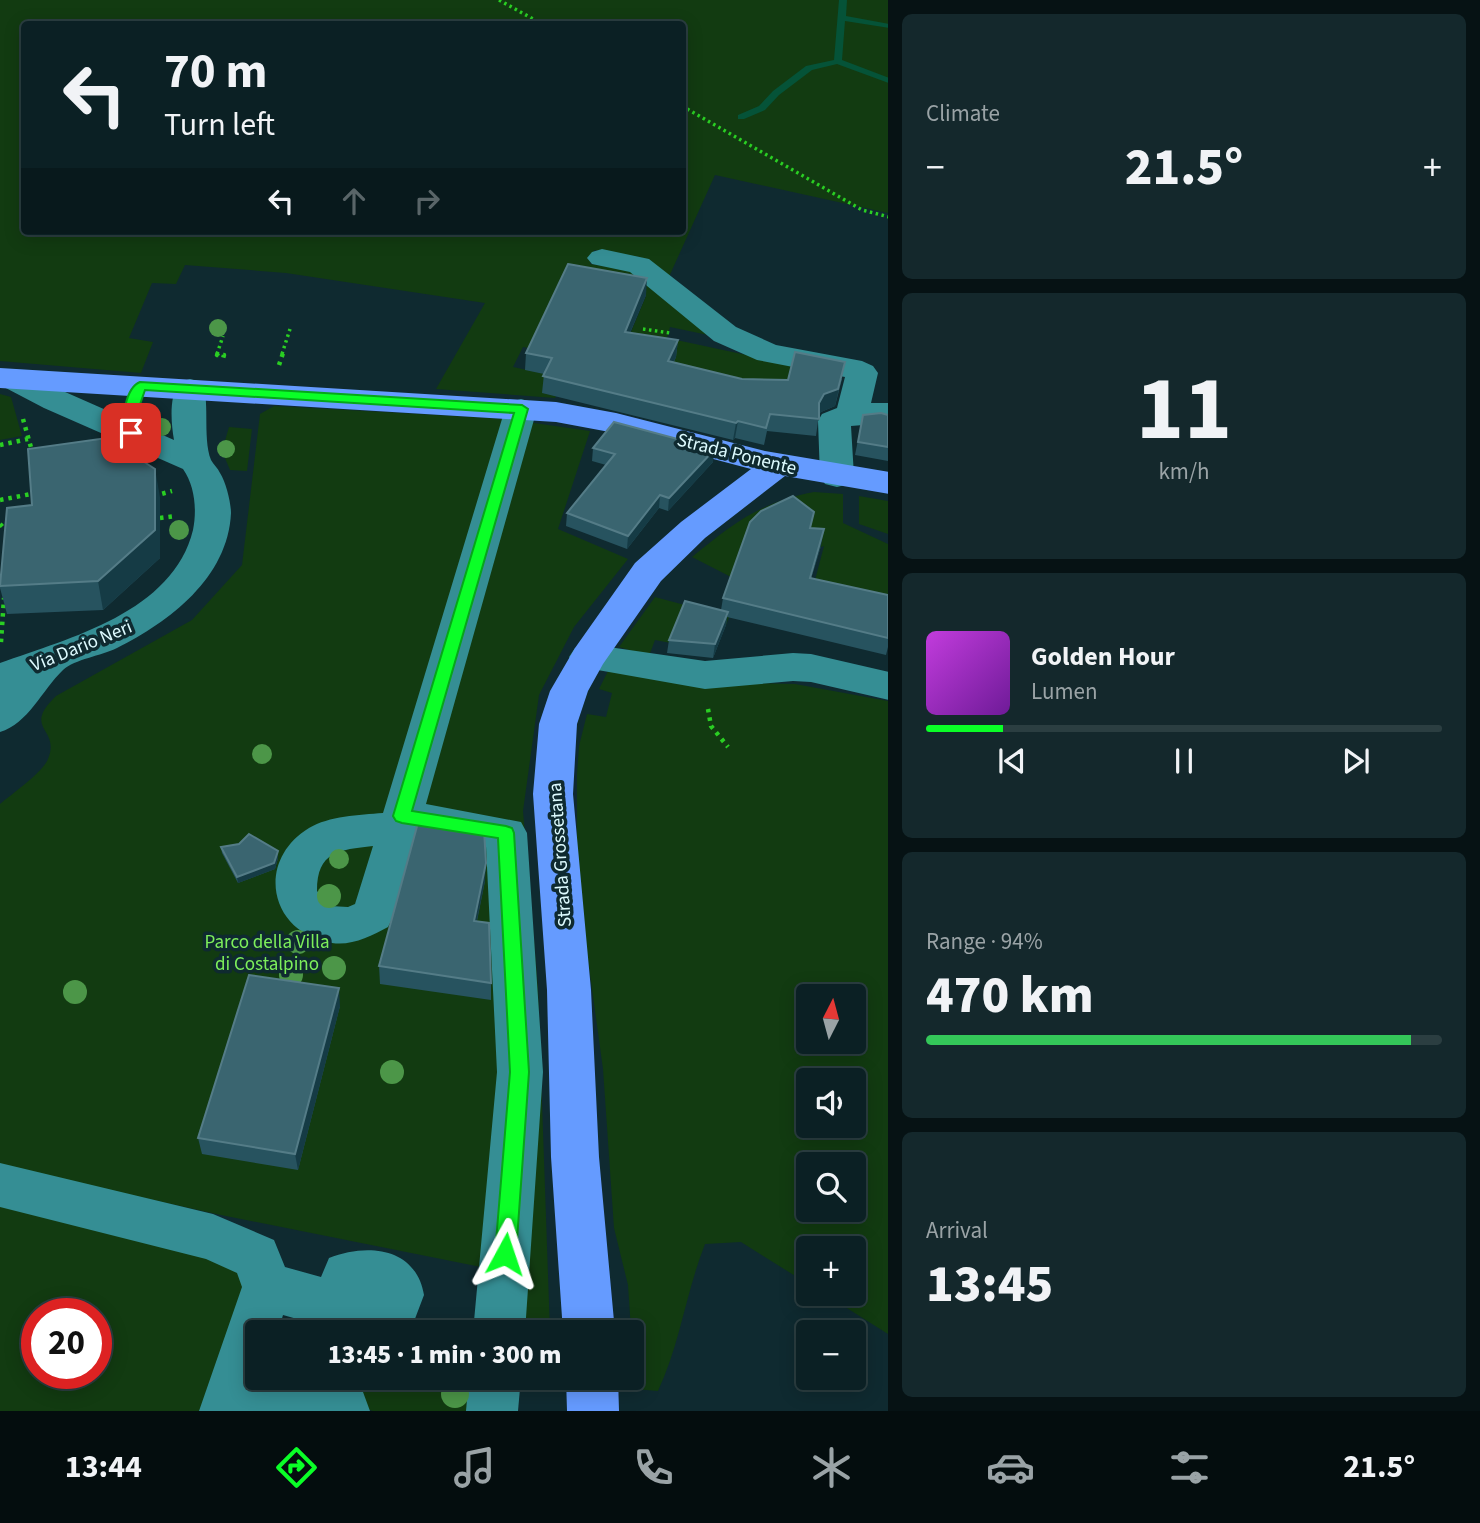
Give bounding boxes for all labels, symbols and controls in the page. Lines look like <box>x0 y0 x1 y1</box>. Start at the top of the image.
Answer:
text: 70 m <box>164 37 268 107</box>
icon: left <box>49 49 140 140</box>
text: Climate <box>926 97 1000 130</box>
text: Turn left <box>164 102 275 148</box>
text: 21.5° <box>1125 131 1243 205</box>
text: − <box>926 141 945 195</box>
text: + <box>1423 141 1442 195</box>
icon: left <box>262 182 300 220</box>
icon: ahead <box>335 182 373 220</box>
icon: right <box>408 182 446 220</box>
text: 11 <box>1136 345 1232 474</box>
pin <box>101 403 161 463</box>
icon: arrive <box>112 414 150 452</box>
street label: Strada Ponente <box>674 427 799 482</box>
text: km/h <box>1158 455 1210 488</box>
street label: Via Dario Neri <box>27 614 136 679</box>
text: Golden Hour <box>1031 638 1175 675</box>
text: Lumen <box>1031 675 1098 708</box>
icon: previous <box>993 742 1031 780</box>
icon: pause <box>1165 742 1203 780</box>
icon: next <box>1337 742 1375 780</box>
street label: Strada Grossetana <box>542 782 579 928</box>
text: Range · 94% <box>926 925 1043 958</box>
park label: Parco della Villa di Costalpino <box>204 929 330 978</box>
text: 470 km <box>926 959 1094 1033</box>
north arrow <box>796 984 866 1054</box>
map controls <box>796 984 866 1390</box>
button: sound <box>796 1068 866 1138</box>
button: search <box>796 1152 866 1222</box>
text: Arrival <box>926 1214 988 1247</box>
position arrow <box>468 1217 542 1291</box>
button: + <box>796 1236 866 1306</box>
text: 13:45 <box>926 1248 1053 1322</box>
speed limit sign: 20 <box>21 1298 112 1389</box>
button: − <box>796 1320 866 1390</box>
text: 13:45 · 1 min · 300 m <box>328 1336 561 1373</box>
icon: directions <box>272 1443 321 1492</box>
icon: music <box>450 1443 499 1492</box>
icon: phone <box>629 1443 678 1492</box>
icon: climate <box>807 1443 856 1492</box>
icon: car <box>986 1443 1035 1492</box>
icon: filters <box>1165 1443 1214 1492</box>
text: 13:44 <box>65 1444 142 1490</box>
text: 21.5° <box>1343 1444 1415 1490</box>

